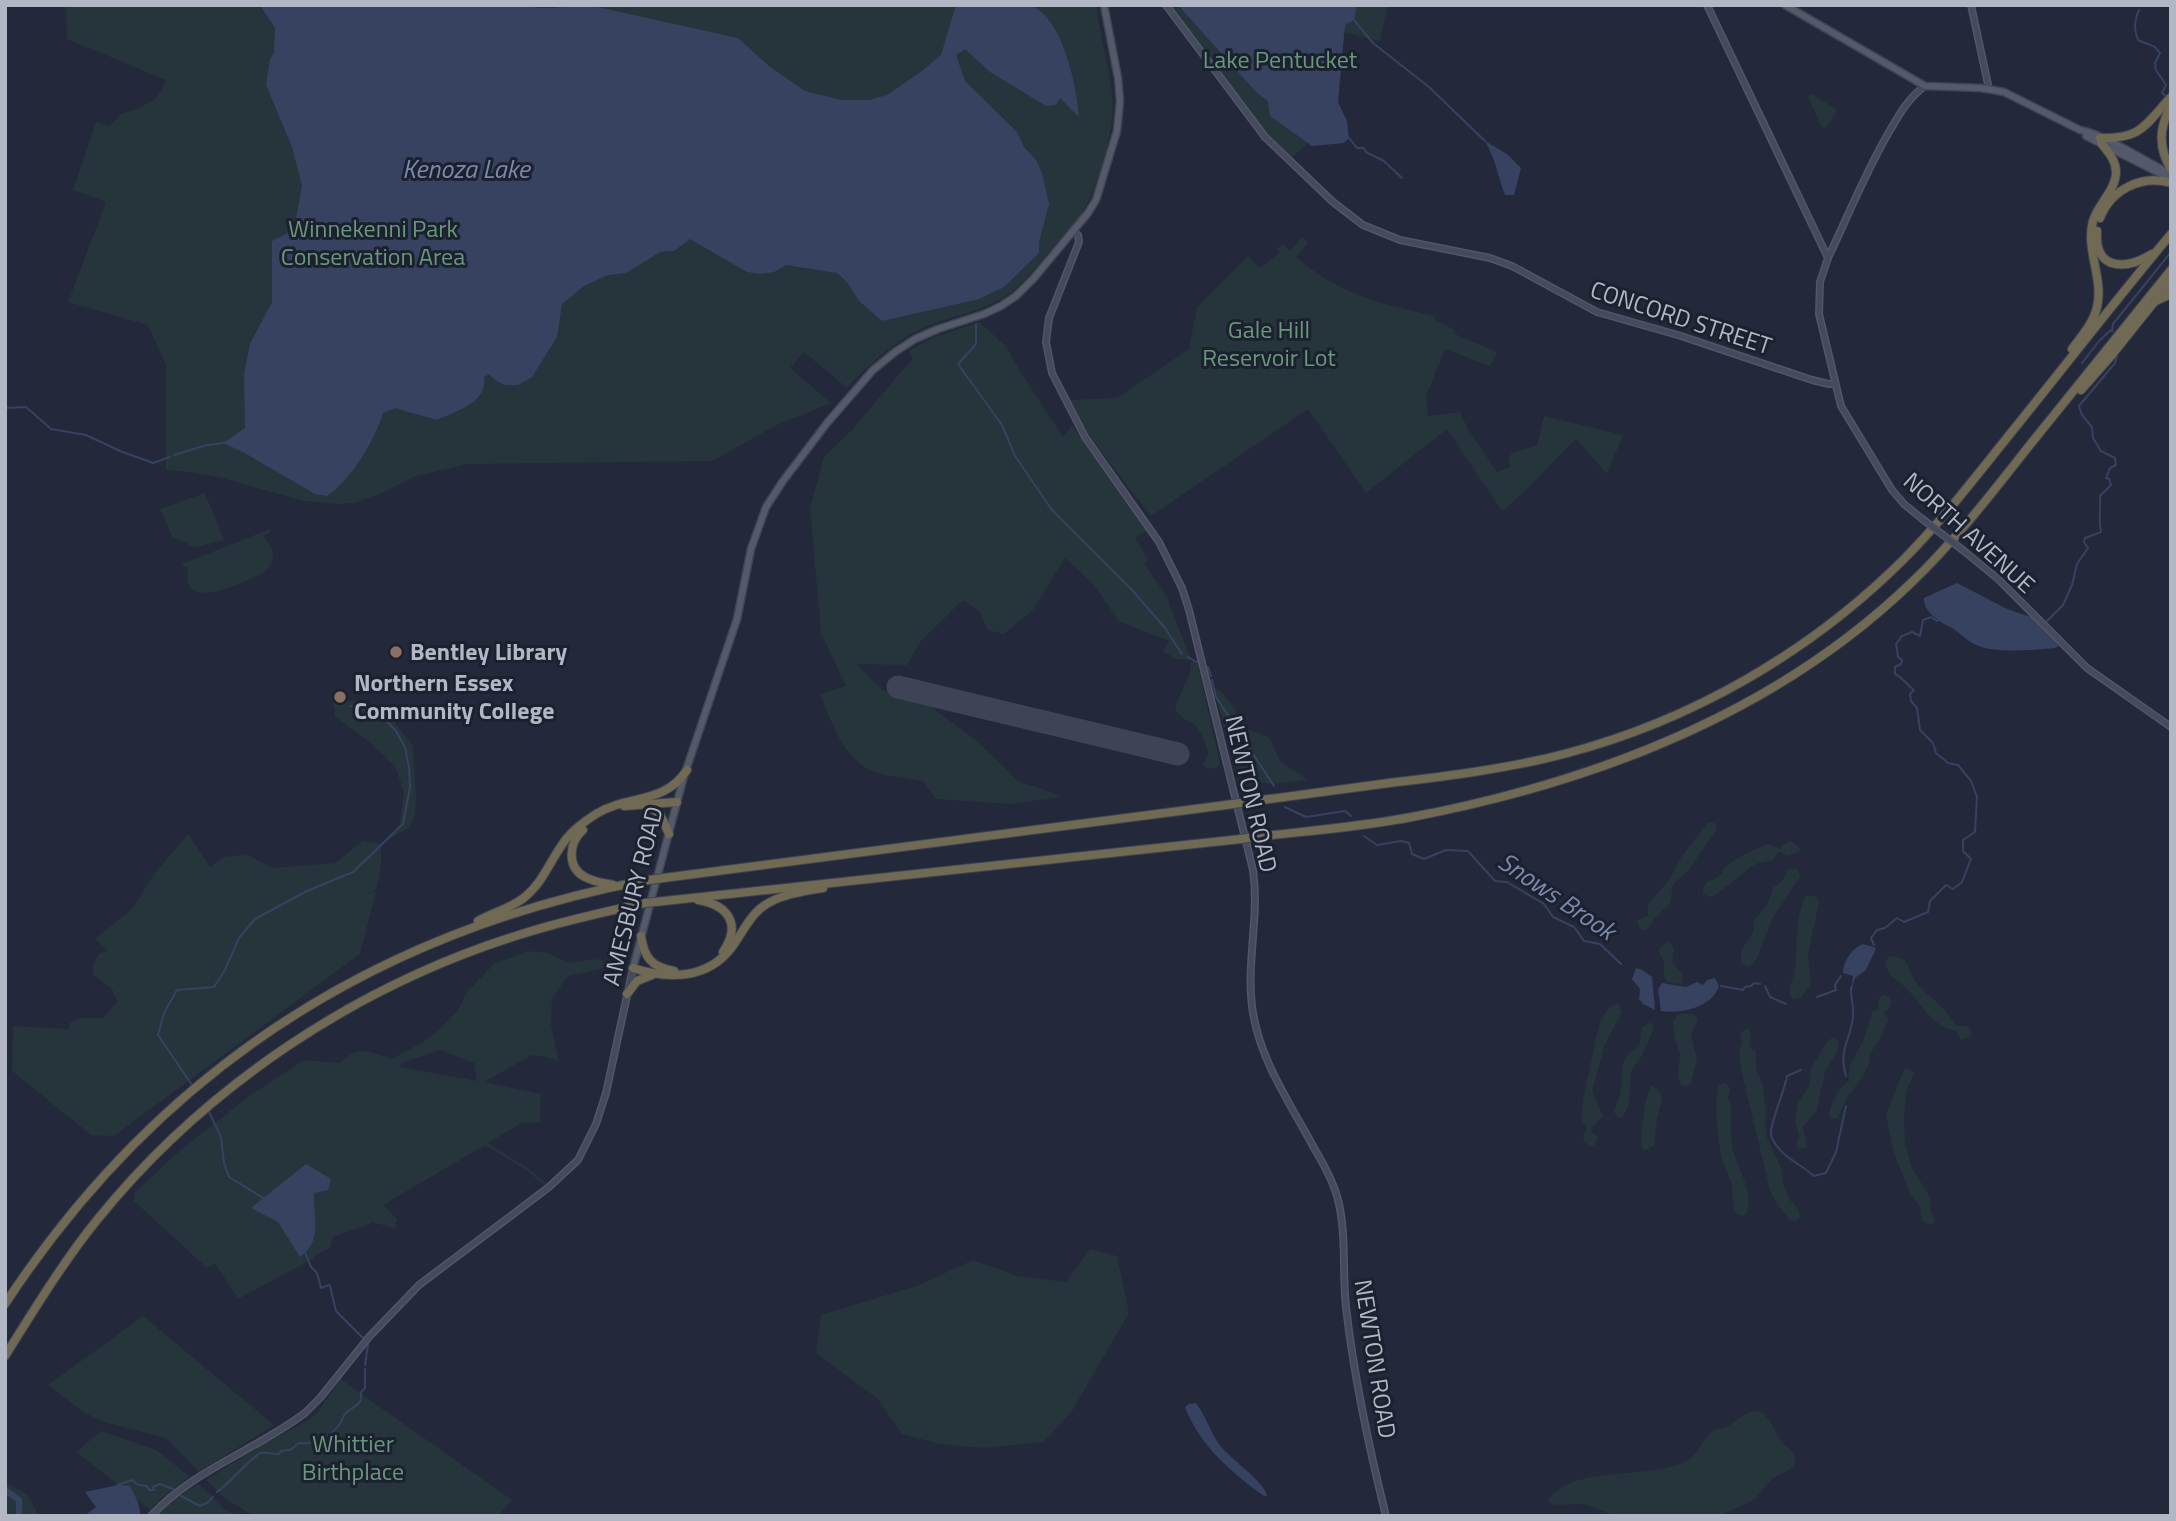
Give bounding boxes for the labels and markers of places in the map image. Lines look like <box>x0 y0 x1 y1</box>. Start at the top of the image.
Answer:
place label: Bentley Library <box>410 633 567 669</box>
marker: Bentley Library <box>388 644 404 660</box>
place label: Northern Essex Community College <box>354 664 555 728</box>
marker: Northern Essex Community College <box>332 689 348 705</box>

